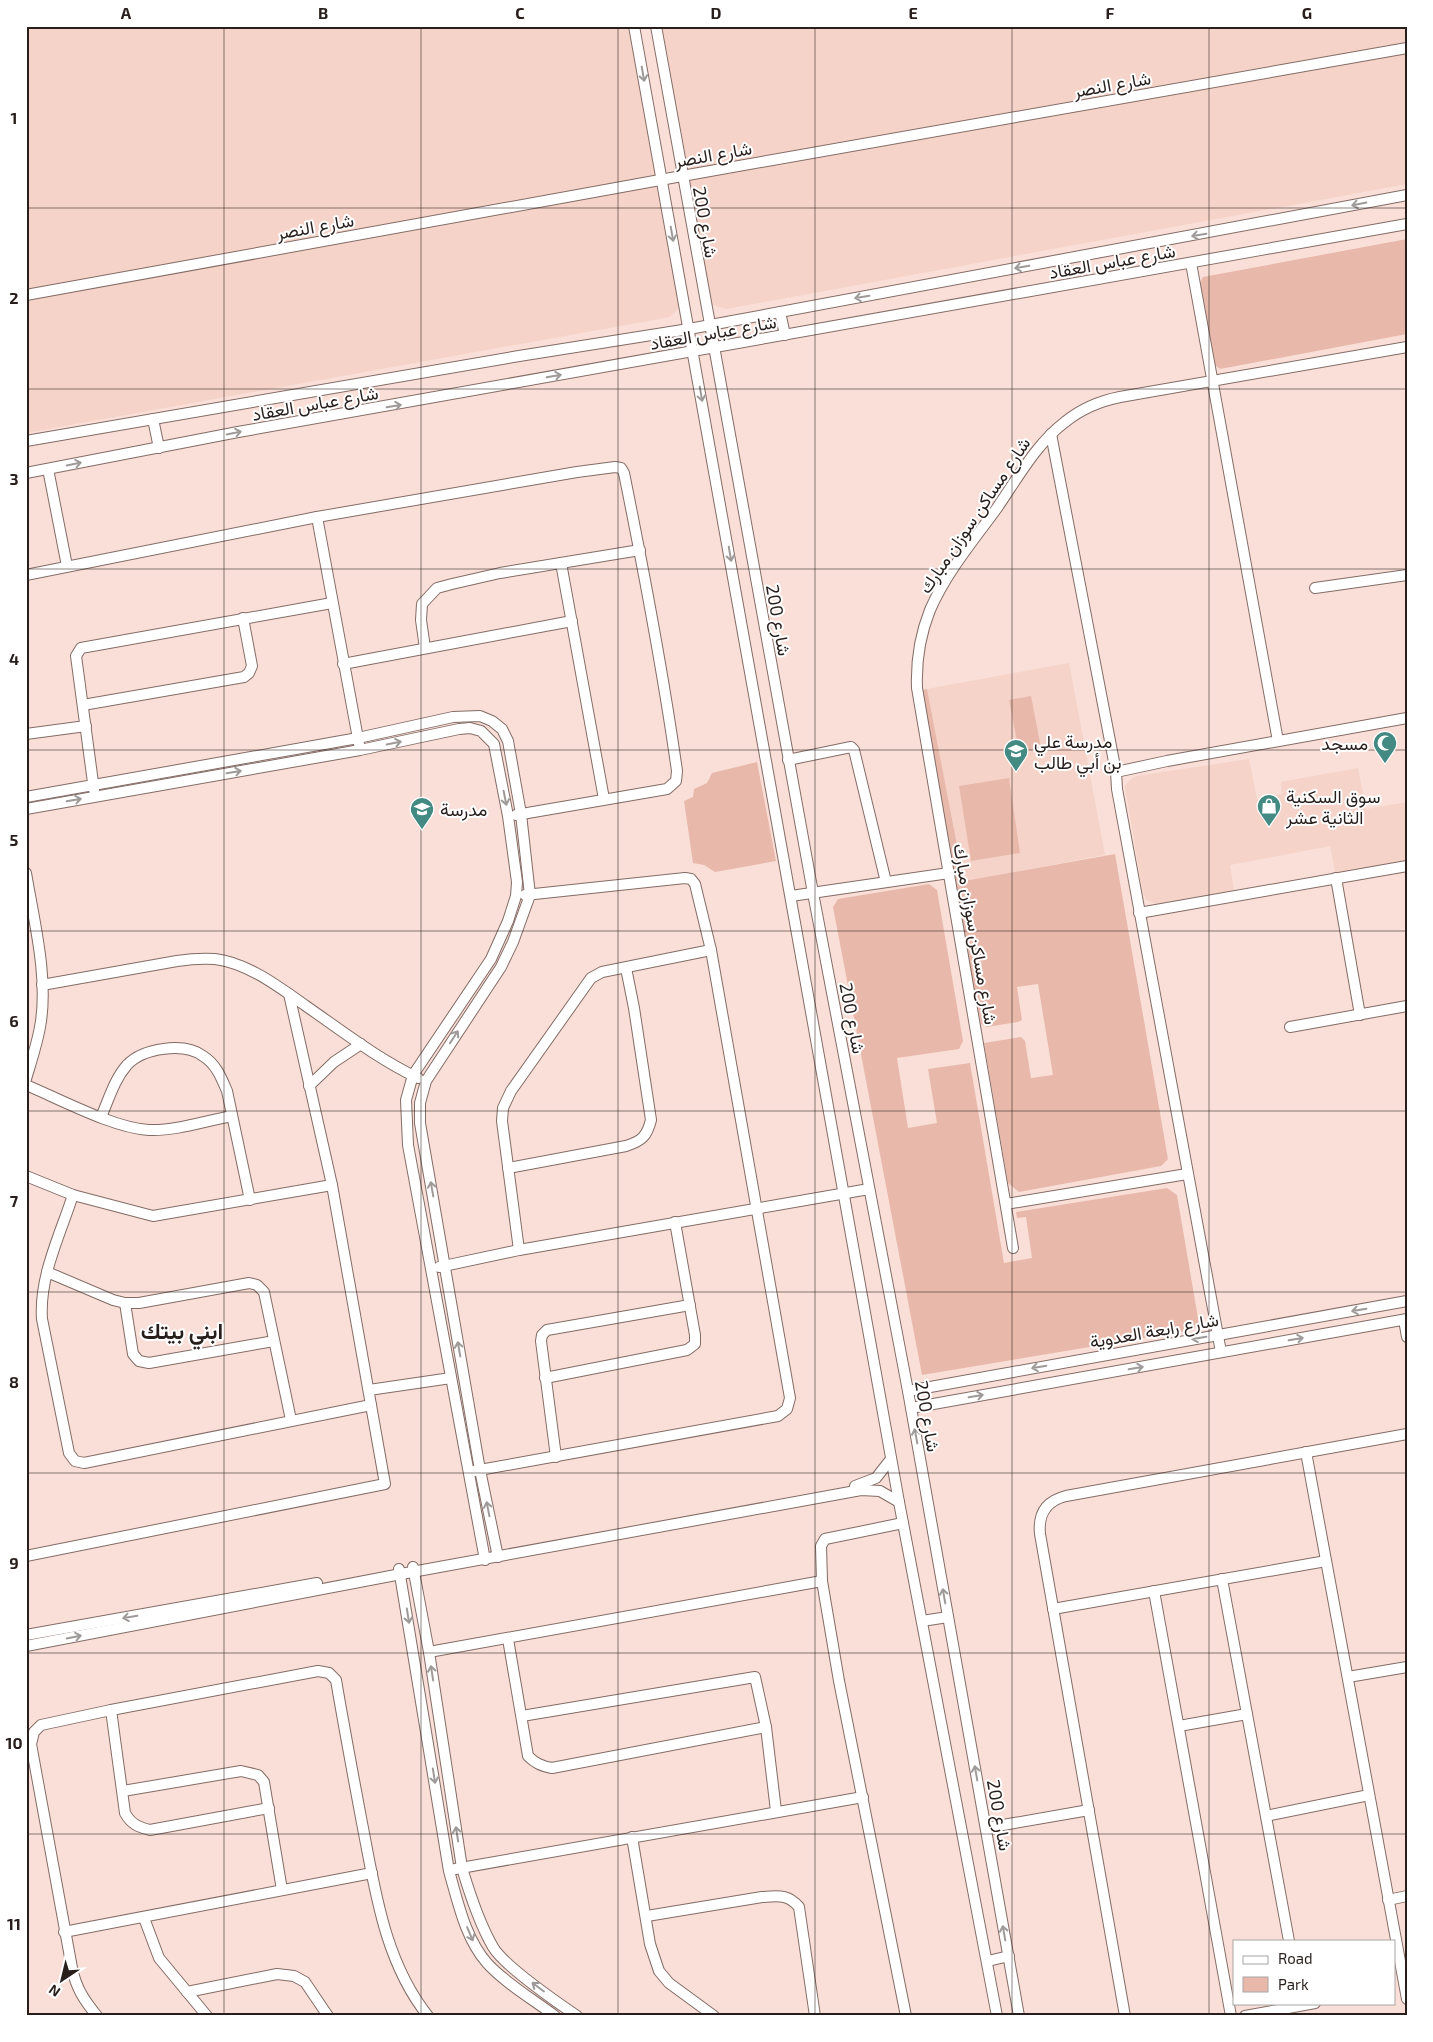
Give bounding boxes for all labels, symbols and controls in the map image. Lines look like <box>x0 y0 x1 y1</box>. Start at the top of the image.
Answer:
text: A <box>121 3 132 22</box>
text: B <box>318 3 328 22</box>
text: C <box>515 3 525 22</box>
text: D <box>711 3 722 22</box>
text: E <box>908 3 918 22</box>
text: F <box>1106 3 1115 22</box>
text: G <box>1302 3 1312 22</box>
one-way arrow <box>639 66 649 82</box>
street label: شارع النصر <box>1071 66 1153 104</box>
text: 1 <box>11 108 17 127</box>
street label: شارع النصر <box>672 136 754 174</box>
street label: شارع 200 <box>687 185 723 260</box>
one-way arrow <box>1351 200 1367 210</box>
street label: شارع النصر <box>274 208 356 246</box>
one-way arrow <box>667 226 677 242</box>
one-way arrow <box>1192 230 1208 240</box>
street label: شارع عباس العقاد <box>1047 239 1177 285</box>
one-way arrow <box>1015 263 1031 273</box>
text: 2 <box>9 288 19 307</box>
one-way arrow <box>855 292 871 302</box>
street label: شارع عباس العقاد <box>648 310 778 356</box>
one-way arrow <box>545 371 561 381</box>
street label: شارع عباس العقاد <box>250 381 380 427</box>
one-way arrow <box>696 386 706 402</box>
one-way arrow <box>385 400 401 410</box>
one-way arrow <box>225 428 241 438</box>
street label: شارع مساكن سوزان مبارك <box>914 433 1036 598</box>
one-way arrow <box>66 459 82 468</box>
text: 3 <box>9 469 19 488</box>
one-way arrow <box>725 546 735 562</box>
street label: شارع 200 <box>760 583 796 658</box>
text: 4 <box>9 649 19 668</box>
place label: مدرسة علي بن أبي طالب <box>1034 730 1122 778</box>
mosque icon: مسجد <box>1372 730 1398 764</box>
place label: مسجد <box>1321 732 1368 754</box>
one-way arrow <box>386 738 402 747</box>
school or university icon: مدرسة علي بن أبي طالب <box>1003 738 1029 772</box>
one-way arrow <box>226 767 242 777</box>
place label: سوق السكنية الثانية عشر <box>1285 785 1380 829</box>
one-way arrow <box>500 790 510 806</box>
shop icon: سوق السكنية الثانية عشر <box>1256 793 1282 827</box>
one-way arrow <box>66 794 82 804</box>
school or university icon: مدرسة <box>409 796 435 830</box>
place label: مدرسة <box>440 798 487 821</box>
text: 5 <box>10 830 19 849</box>
street label: شارع مساكن سوزان مبارك <box>947 842 1003 1027</box>
street label: شارع 200 <box>833 981 871 1056</box>
text: 6 <box>9 1011 19 1030</box>
one-way arrow <box>449 1030 459 1044</box>
one-way arrow <box>426 1181 436 1197</box>
text: 7 <box>10 1191 19 1210</box>
one-way arrow <box>1351 1305 1367 1315</box>
street label: شارع رابعة العدوية <box>1088 1308 1220 1354</box>
district label: ابني بيتك <box>141 1317 223 1350</box>
one-way arrow <box>1287 1333 1303 1343</box>
one-way arrow <box>1191 1334 1207 1344</box>
one-way arrow <box>454 1342 464 1358</box>
one-way arrow <box>1031 1362 1047 1372</box>
one-way arrow <box>1127 1362 1143 1372</box>
text: 8 <box>9 1372 19 1391</box>
street label: شارع 200 <box>909 1379 945 1454</box>
one-way arrow <box>967 1391 983 1401</box>
one-way arrow <box>910 1429 920 1445</box>
one-way arrow <box>482 1502 492 1518</box>
text: 9 <box>9 1553 19 1572</box>
one-way arrow <box>939 1589 949 1605</box>
one-way arrow <box>403 1608 413 1624</box>
one-way arrow <box>122 1612 138 1622</box>
one-way arrow <box>66 1631 82 1641</box>
one-way arrow <box>427 1665 437 1681</box>
text: 10 <box>5 1733 23 1752</box>
one-way arrow <box>970 1766 980 1782</box>
one-way arrow <box>429 1768 439 1784</box>
street label: شارع 200 <box>981 1778 1017 1853</box>
one-way arrow <box>451 1826 461 1842</box>
text: 11 <box>7 1914 21 1933</box>
one-way arrow <box>465 1926 475 1941</box>
one-way arrow <box>999 1926 1009 1942</box>
legend <box>1233 1940 1396 2004</box>
text: Road <box>1278 1949 1313 1967</box>
north arrow <box>38 1954 88 2004</box>
text: Park <box>1278 1975 1309 1993</box>
text: N <box>45 1981 63 2001</box>
one-way arrow <box>532 1981 545 1992</box>

